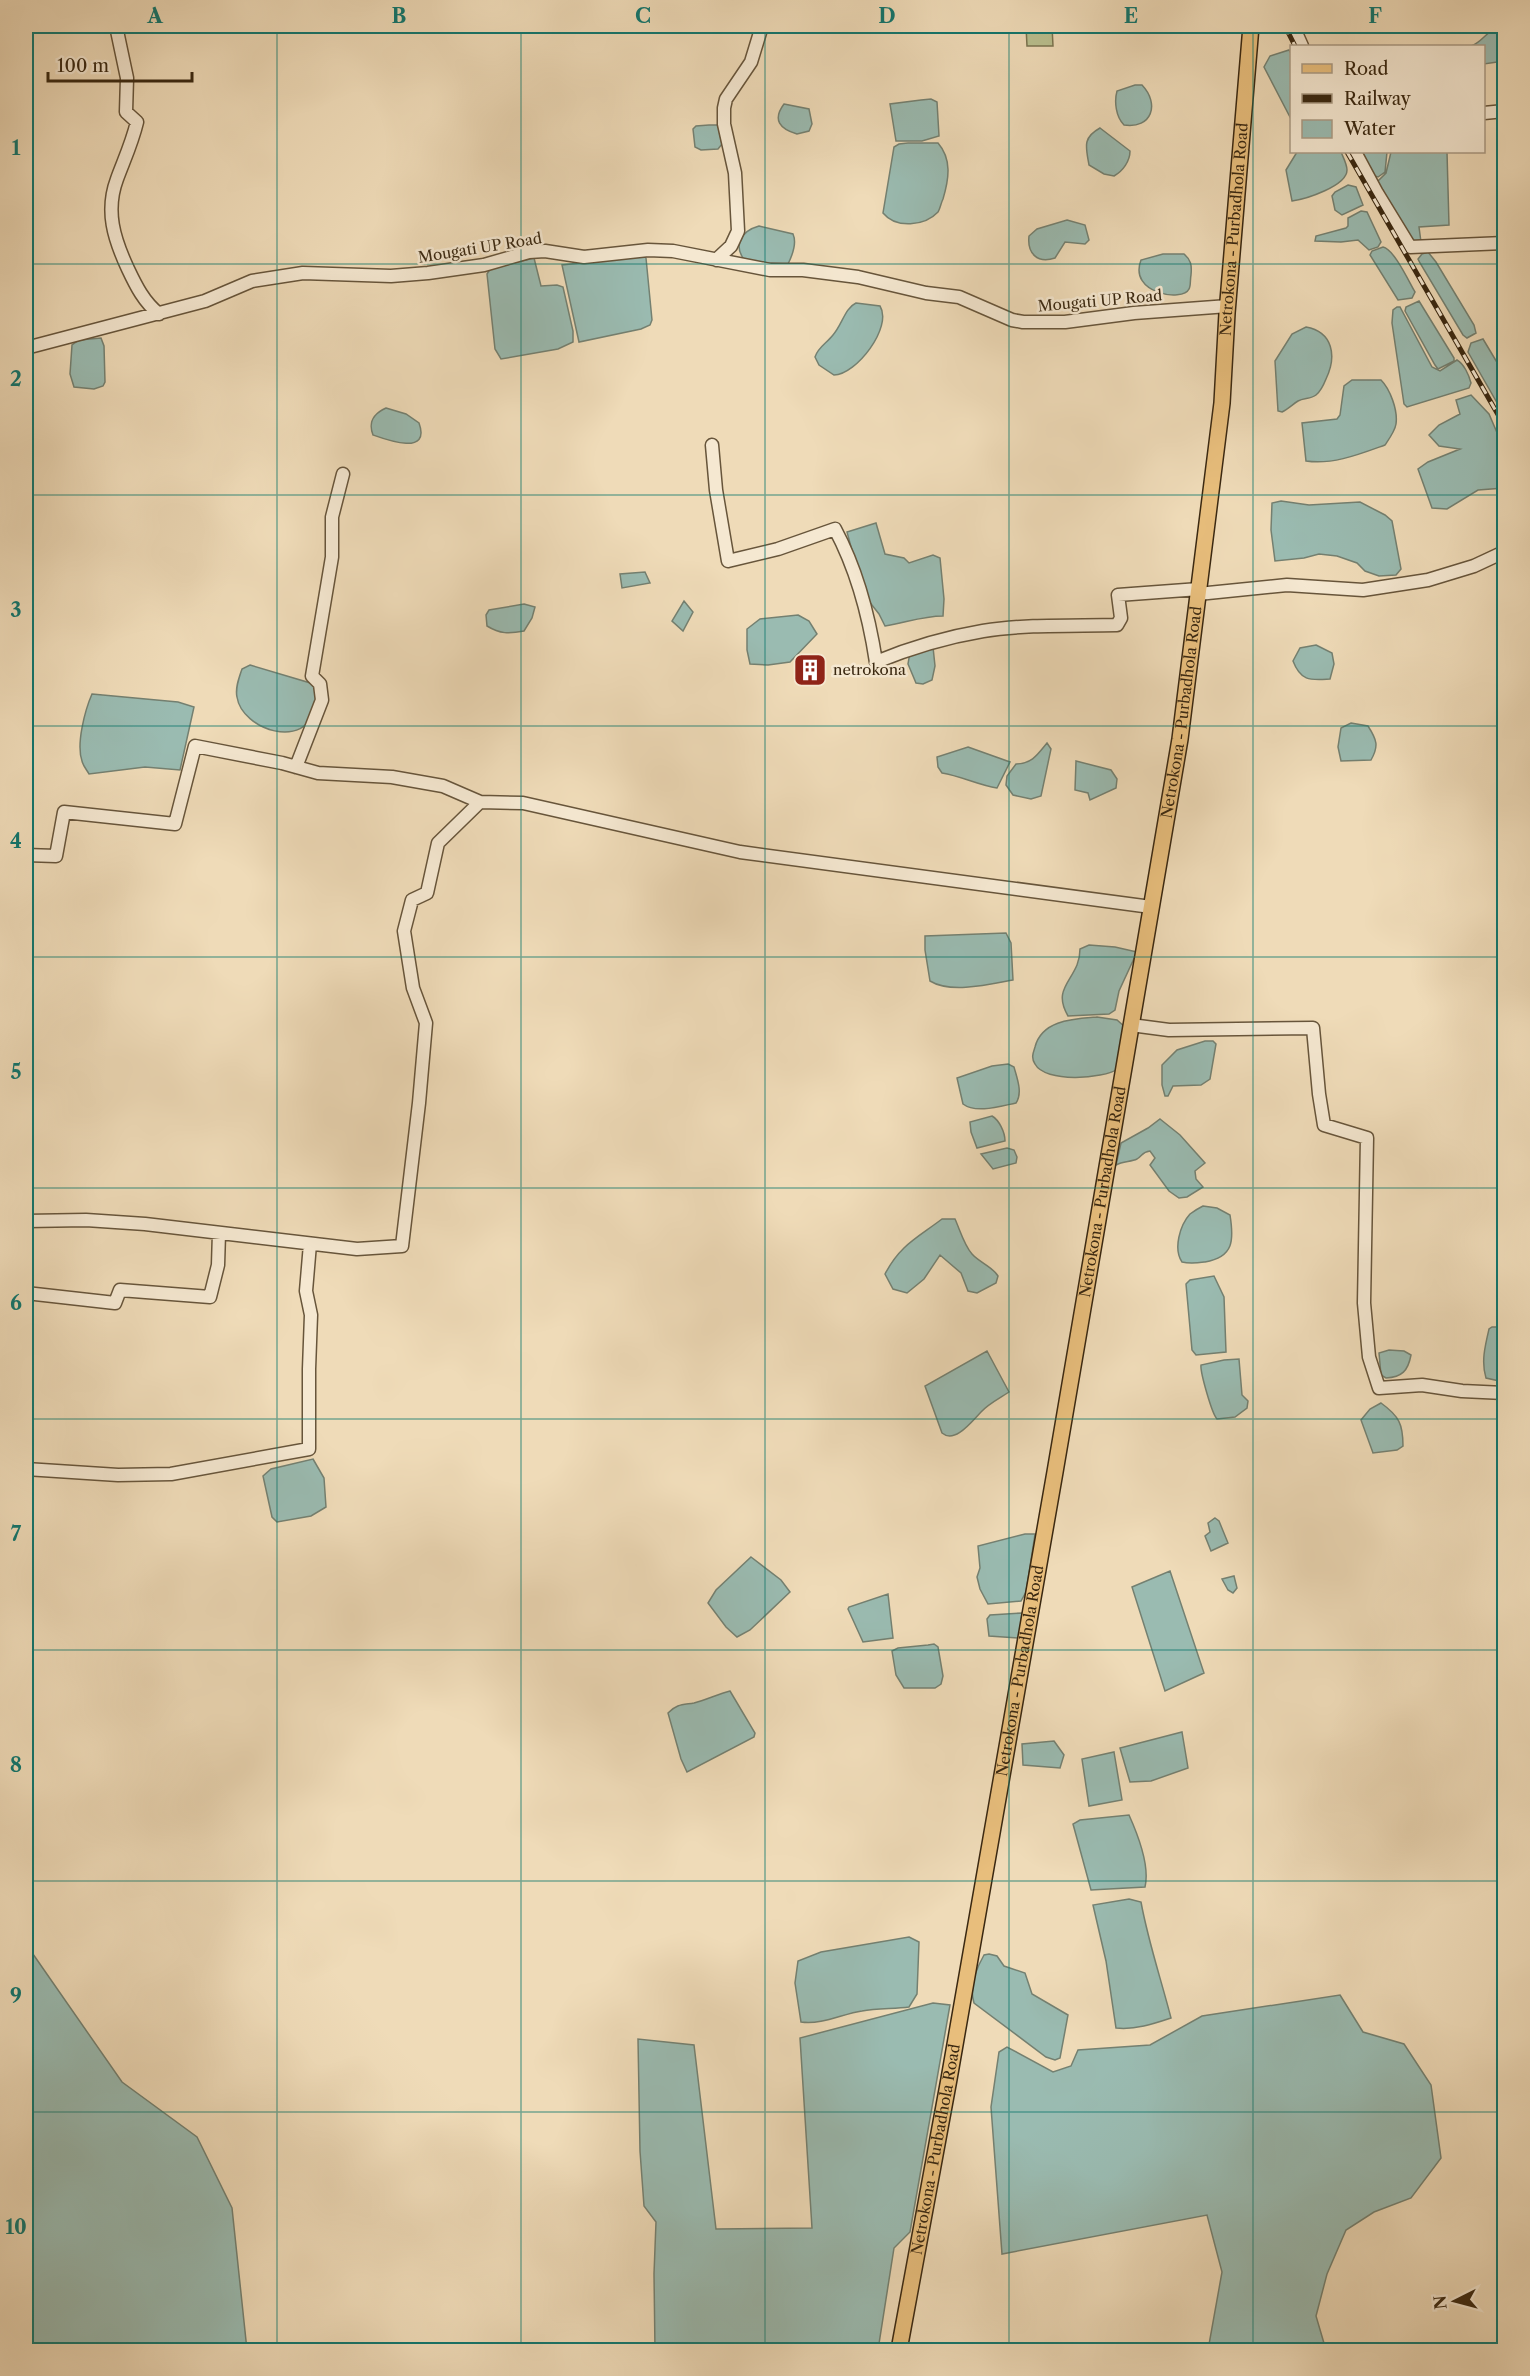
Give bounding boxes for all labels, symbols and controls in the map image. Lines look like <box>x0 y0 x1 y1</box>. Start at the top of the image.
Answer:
text: A <box>146 4 163 28</box>
text: B <box>392 4 407 28</box>
text: C <box>635 4 651 28</box>
text: D <box>878 4 896 28</box>
text: E <box>1124 4 1138 28</box>
text: F <box>1368 4 1382 28</box>
scale bar <box>48 45 192 83</box>
legend <box>1290 45 1485 153</box>
text: 100 m <box>57 55 109 77</box>
text: Road <box>1344 58 1389 80</box>
text: Railway <box>1344 88 1412 110</box>
text: Water <box>1343 118 1396 140</box>
street label: Netrokona - Purbadhola Road <box>1216 122 1252 337</box>
text: 1 <box>12 136 21 160</box>
street label: Mougati UP Road <box>417 228 543 267</box>
street label: Mougati UP Road <box>1037 286 1163 315</box>
text: 2 <box>10 367 22 391</box>
text: 3 <box>10 598 22 622</box>
street label: Netrokona - Purbadhola Road <box>1157 605 1206 820</box>
building icon: netrokona <box>792 652 828 688</box>
place label: netrokona <box>833 660 906 679</box>
text: 4 <box>10 829 22 853</box>
text: 5 <box>10 1060 22 1084</box>
street label: Netrokona - Purbadhola Road <box>1075 1085 1130 1299</box>
text: 6 <box>10 1291 22 1315</box>
text: 7 <box>11 1522 22 1546</box>
street label: Netrokona - Purbadhola Road <box>992 1564 1048 1778</box>
text: 8 <box>10 1753 22 1777</box>
text: 9 <box>10 1984 22 2008</box>
street label: Netrokona - Purbadhola Road <box>907 2042 964 2256</box>
text: 10 <box>5 2215 27 2239</box>
north arrow <box>1425 2271 1485 2331</box>
text: N <box>1429 2295 1451 2311</box>

